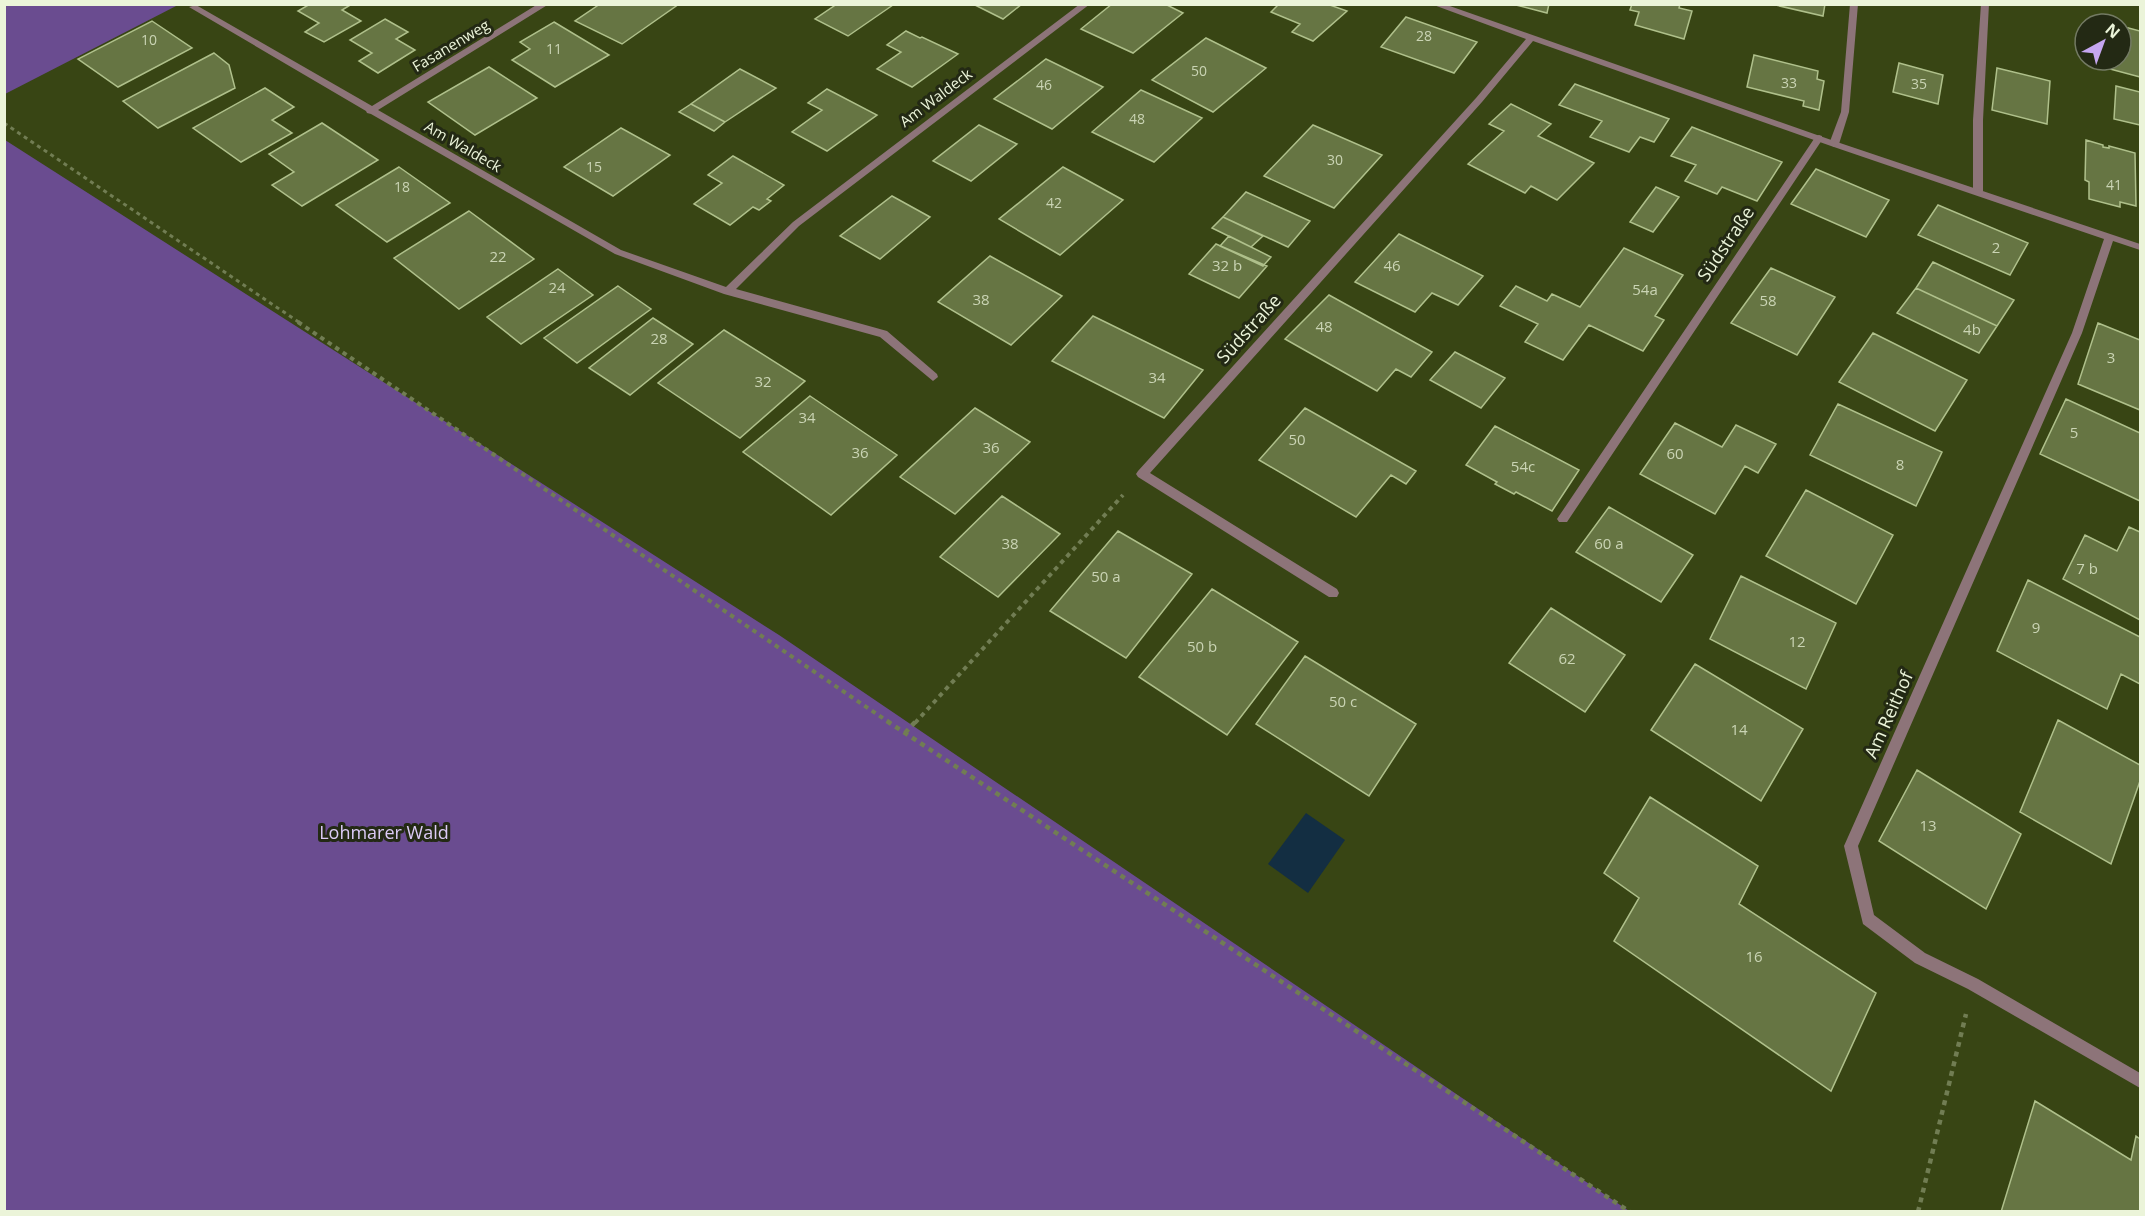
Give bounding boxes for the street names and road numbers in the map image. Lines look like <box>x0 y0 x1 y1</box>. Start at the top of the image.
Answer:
street label: Fasanenweg <box>408 14 493 76</box>
street label: Am Waldeck <box>895 63 976 131</box>
street label: Am Waldeck <box>421 116 506 176</box>
street label: Südstraße <box>1691 201 1759 286</box>
street label: Südstraße <box>1211 288 1286 368</box>
street label: Am Reithof <box>1858 666 1918 762</box>

